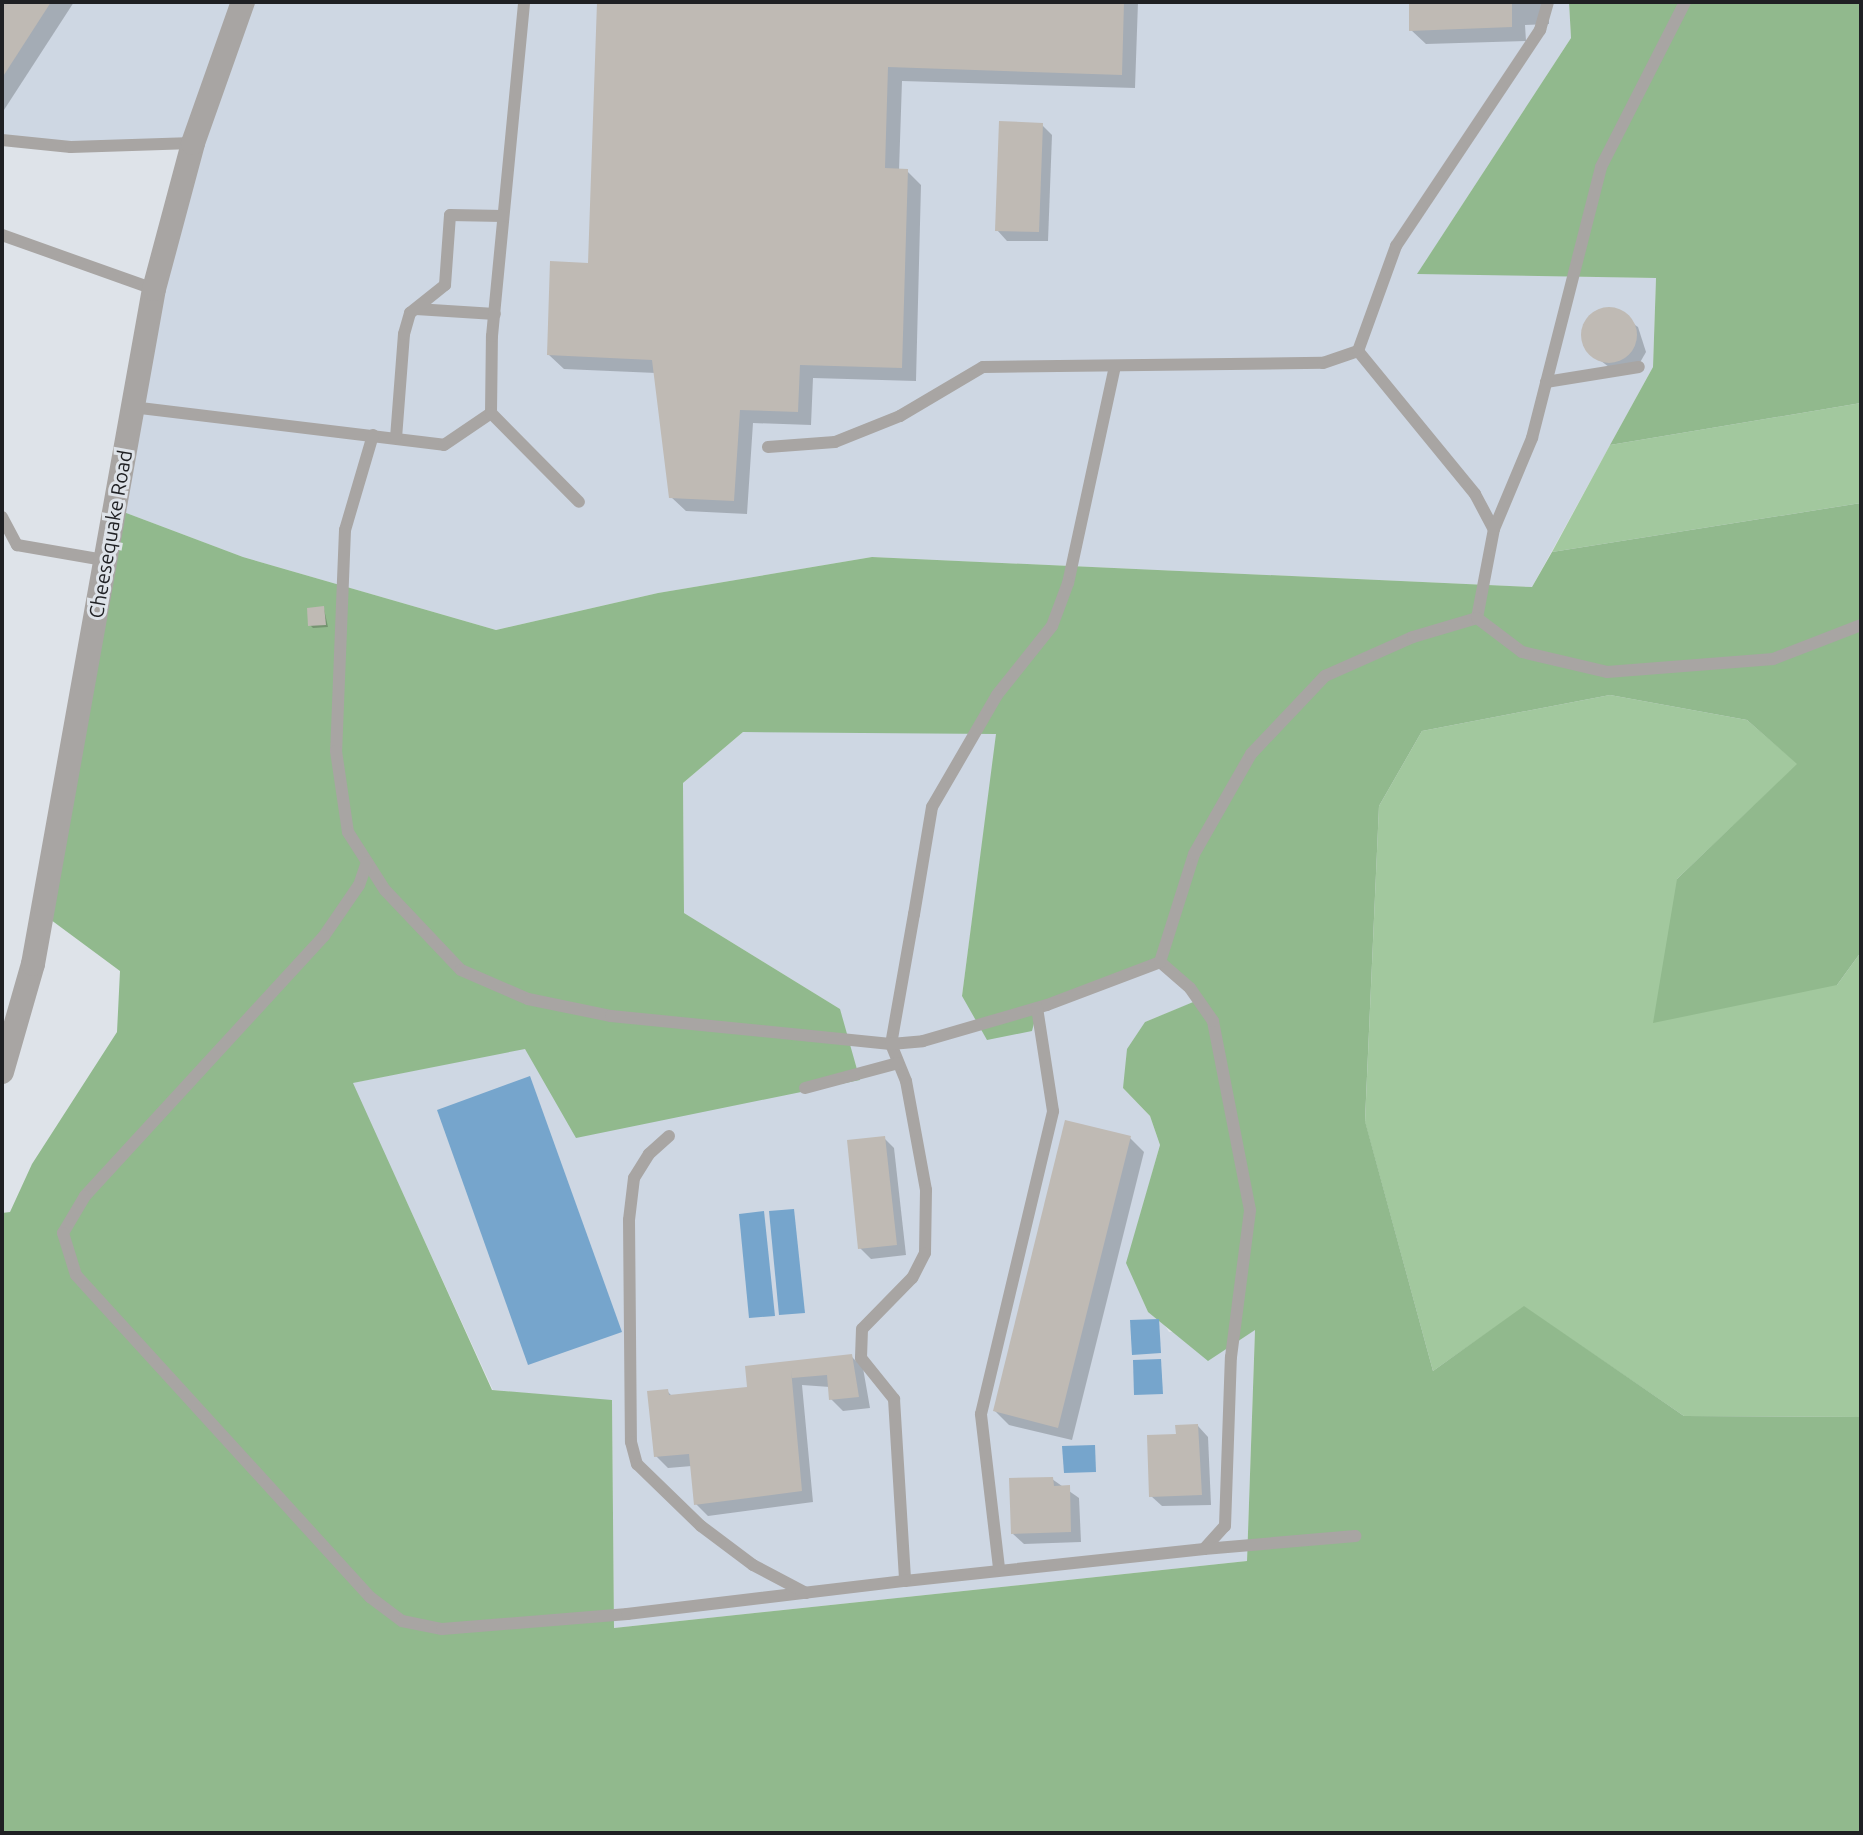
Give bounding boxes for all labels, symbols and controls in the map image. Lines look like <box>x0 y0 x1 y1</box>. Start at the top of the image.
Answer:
street label: Cheesequake Road <box>83 448 137 620</box>

